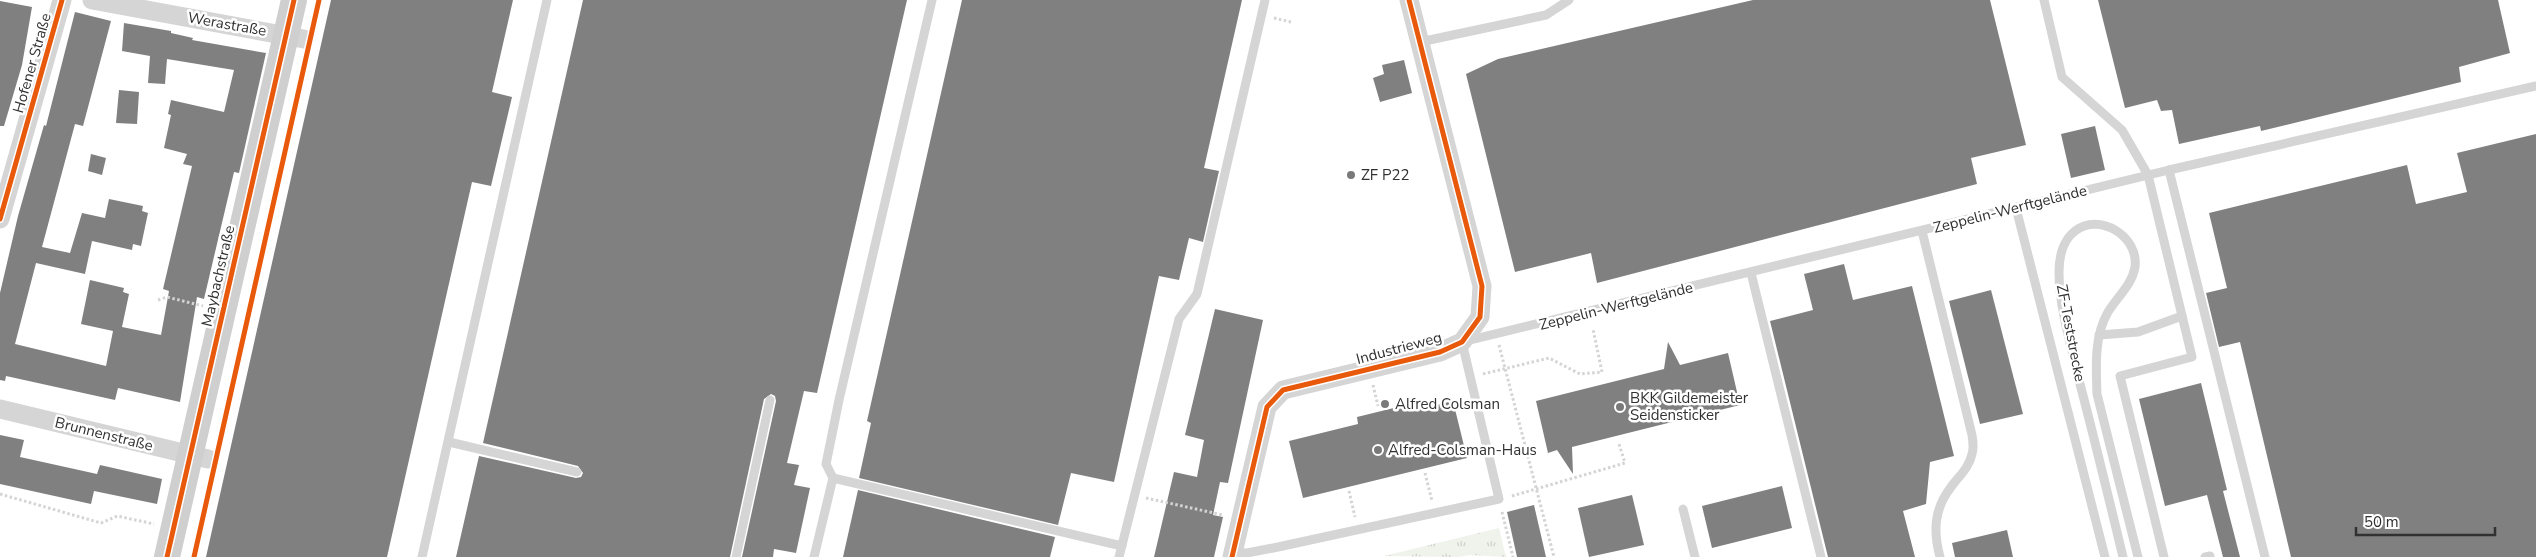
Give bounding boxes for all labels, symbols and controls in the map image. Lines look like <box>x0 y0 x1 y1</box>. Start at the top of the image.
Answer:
street label: Werastraße <box>186 7 268 41</box>
street label: Hofener Straße <box>8 11 56 115</box>
place label: ZF P22 <box>1361 165 1409 185</box>
marker: ZF P22 <box>1345 169 1357 181</box>
street label: Zeppelin-Werftgelände <box>1931 180 2089 238</box>
street label: Maybachstraße <box>197 223 239 329</box>
street label: Zeppelin-Werftgelände <box>1537 277 1695 335</box>
street label: ZF-Teststrecke <box>2052 283 2090 383</box>
street label: Industrieweg <box>1354 327 1444 369</box>
place label: BKK Gildemeister Seidensticker <box>1630 388 1749 425</box>
place label: Alfred Colsman <box>1395 394 1500 414</box>
marker: Alfred Colsman <box>1379 398 1391 410</box>
marker: BKK Gildemeister Seidensticker <box>1614 401 1626 413</box>
street label: Brunnenstraße <box>53 412 155 456</box>
place label: Alfred-Colsman-Haus <box>1388 440 1537 460</box>
marker: Alfred-Colsman-Haus <box>1372 444 1384 456</box>
scale bar <box>2356 504 2495 536</box>
text: 50 m <box>2364 512 2399 532</box>

